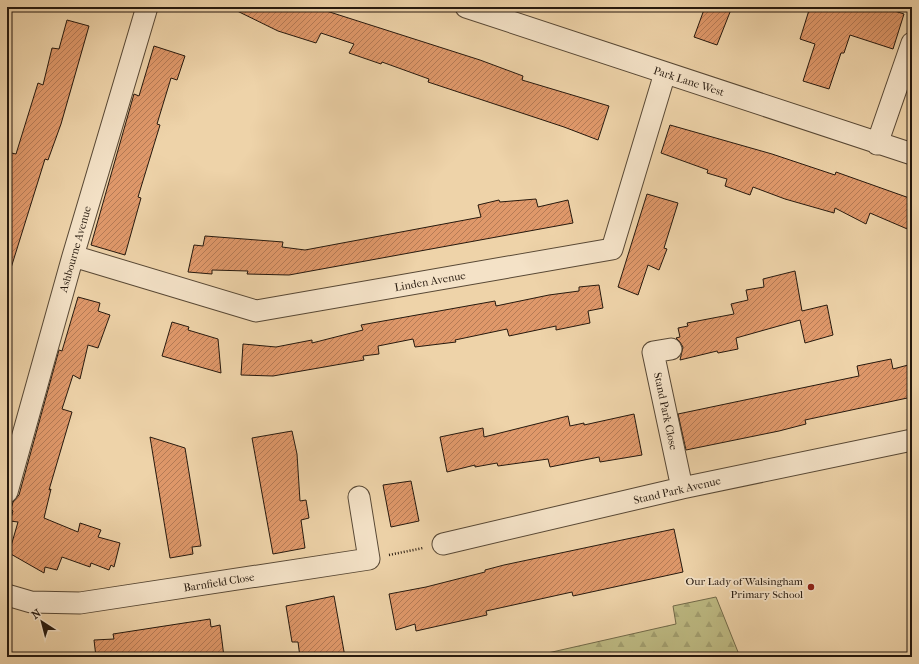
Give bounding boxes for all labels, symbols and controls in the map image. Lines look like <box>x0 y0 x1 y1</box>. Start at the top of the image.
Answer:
street label: Park Lane West <box>652 64 726 99</box>
street label: Ashbourne Avenue <box>57 204 94 295</box>
street label: Linden Avenue <box>394 269 467 294</box>
street label: Stand Park Close <box>651 371 680 452</box>
street label: Stand Park Avenue <box>632 474 723 507</box>
street label: Barnfield Close <box>183 570 256 595</box>
place label: Our Lady of Walsingham Primary School <box>686 575 804 601</box>
marker: Our Lady of Walsingham Primary School <box>806 582 816 592</box>
north arrow <box>22 602 62 642</box>
text: N <box>29 606 44 622</box>

